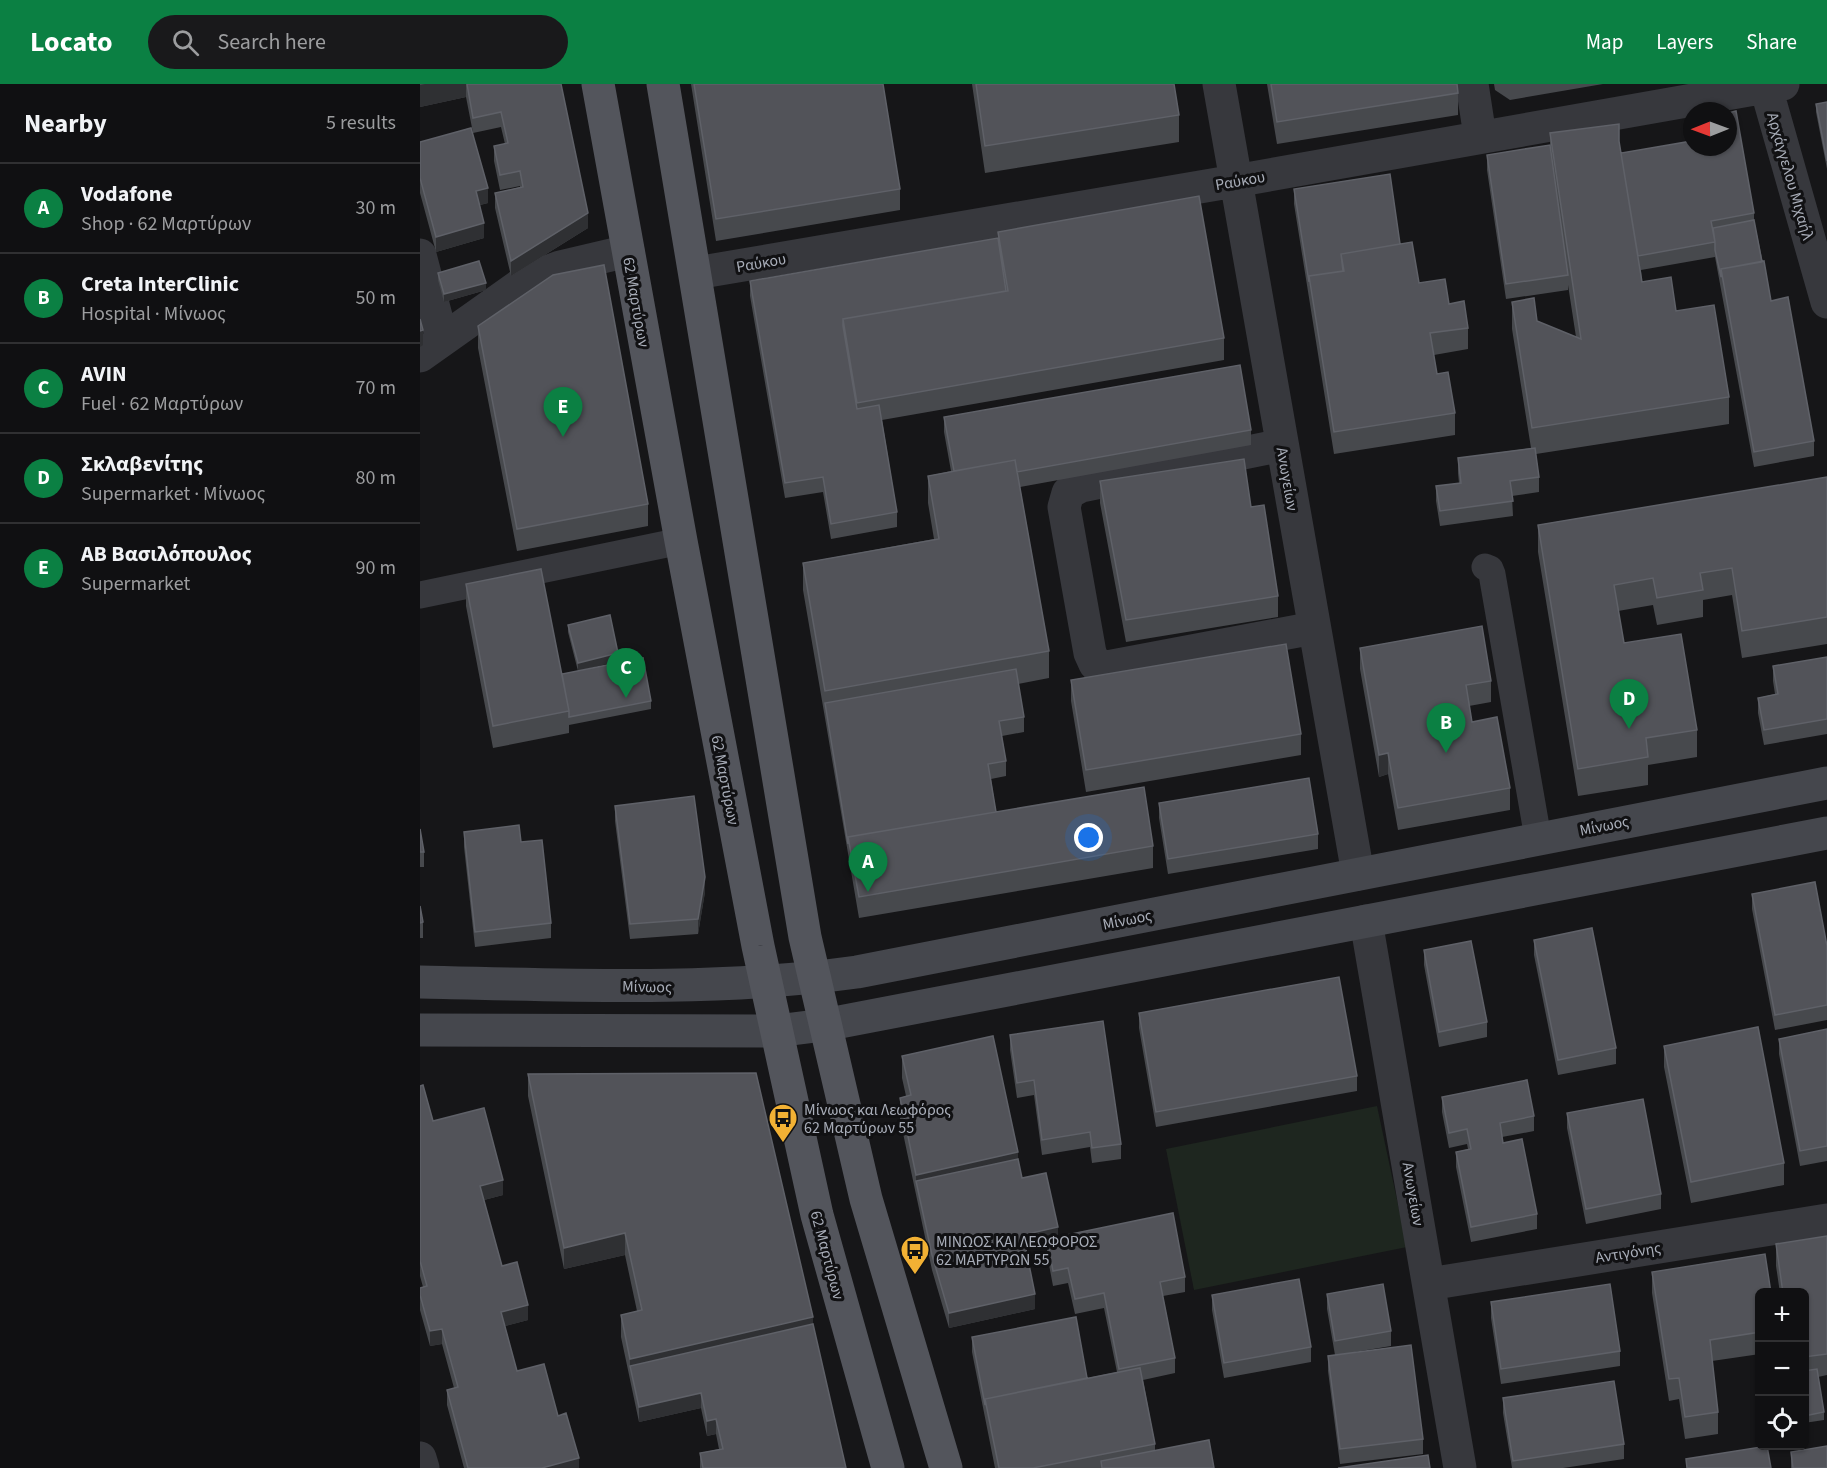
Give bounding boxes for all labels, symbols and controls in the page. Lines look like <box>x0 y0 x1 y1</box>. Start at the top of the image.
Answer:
search box <box>148 15 568 69</box>
text: Locato <box>30 22 112 62</box>
icon: search <box>169 26 202 59</box>
text: Search here <box>217 26 326 58</box>
text: Map <box>1586 27 1623 57</box>
text: Layers <box>1656 27 1713 57</box>
text: Share <box>1746 27 1797 57</box>
north arrow <box>1683 102 1737 156</box>
text: Nearby <box>24 105 107 142</box>
text: 5 results <box>326 109 396 137</box>
street label: Αρχάγγελου Μιχαήλ <box>1761 110 1819 243</box>
street label: Ραύκου <box>1214 166 1267 196</box>
text: Vodafone <box>81 178 173 210</box>
text: A <box>38 194 49 222</box>
text: 30 m <box>356 194 396 222</box>
text: Shop · 62 Μαρτύρων <box>81 210 251 238</box>
street label: Ραύκου <box>735 248 788 278</box>
street label: 62 Μαρτύρων <box>617 255 655 349</box>
text: Creta InterClinic <box>81 268 239 300</box>
text: B <box>37 284 50 312</box>
text: 50 m <box>356 284 396 312</box>
text: Hospital · Μίνωος <box>81 300 226 328</box>
text: AVIN <box>81 358 127 390</box>
text: C <box>38 374 49 402</box>
text: 70 m <box>356 374 396 402</box>
pin: E <box>544 388 582 437</box>
text: Fuel · 62 Μαρτύρων <box>81 390 243 418</box>
street label: Ανωγείων <box>1271 446 1304 513</box>
text: Σκλαβενίτης <box>81 448 203 480</box>
text: D <box>37 464 50 492</box>
text: 80 m <box>356 464 396 492</box>
text: Supermarket · Μίνωος <box>81 480 265 508</box>
text: ΑΒ Βασιλόπουλος <box>81 538 251 570</box>
text: E <box>38 554 49 582</box>
text: 90 m <box>356 554 396 582</box>
text: Supermarket <box>81 570 190 598</box>
pin: C <box>606 648 646 698</box>
pin: D <box>1610 680 1648 729</box>
pin: B <box>1426 704 1466 753</box>
street label: 62 Μαρτύρων <box>706 733 745 827</box>
street label: Μίνωος <box>1578 810 1631 842</box>
your location <box>1074 823 1103 852</box>
pin: A <box>848 842 888 892</box>
street label: Μίνωος <box>1101 904 1154 936</box>
street label: Μίνωος <box>622 976 672 998</box>
place label: Μίνωος και Λεωφόρος 62 Μαρτύρων 55 <box>804 1099 951 1139</box>
bus stop icon: Μίνωος και Λεωφόρος 62 Μαρτύρων 55 <box>767 1102 799 1144</box>
street label: Ανωγείων <box>1397 1161 1430 1228</box>
street label: 62 Μαρτύρων <box>805 1208 850 1302</box>
place label: ΜΙΝΩΟΣ ΚΑΙ ΛΕΩΦΟΡΟΣ 62 ΜΑΡΤΥΡΩΝ 55 <box>936 1231 1098 1271</box>
bus stop icon: ΜΙΝΩΟΣ ΚΑΙ ΛΕΩΦΟΡΟΣ 62 ΜΑΡΤΥΡΩΝ 55 <box>899 1234 931 1276</box>
street label: Αντιγόνης <box>1594 1237 1663 1269</box>
map controls <box>1755 1288 1809 1450</box>
button: + <box>1755 1288 1809 1342</box>
button: − <box>1755 1342 1809 1396</box>
button: locate <box>1755 1396 1809 1450</box>

